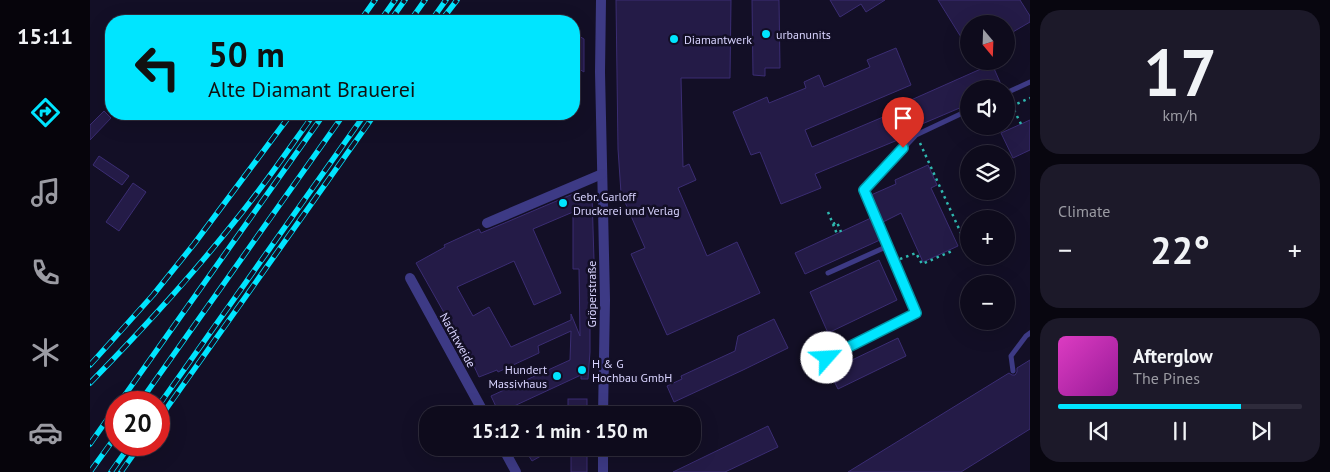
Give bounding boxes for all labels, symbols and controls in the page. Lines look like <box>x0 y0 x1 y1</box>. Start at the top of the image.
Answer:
north arrow <box>960 15 1015 70</box>
map controls <box>960 15 1015 330</box>
text: 15:11 <box>17 22 73 50</box>
place label: urbanunits <box>776 27 831 42</box>
marker: urbanunits <box>760 28 772 40</box>
text: 17 <box>1143 30 1217 114</box>
text: 50 m <box>208 31 285 77</box>
place label: Diamantwerk <box>684 32 752 47</box>
marker: Diamantwerk <box>668 33 680 45</box>
icon: left <box>125 35 190 100</box>
text: Alte Diamant Brauerei <box>208 75 416 103</box>
button: sound <box>960 80 1015 135</box>
icon: directions <box>28 95 63 130</box>
pin <box>882 97 924 148</box>
icon: arrive <box>889 104 917 132</box>
text: km/h <box>1162 105 1198 125</box>
button: layers <box>960 145 1015 200</box>
icon: music <box>28 175 63 210</box>
place label: Gebr. Garloff Druckerei und Verlag <box>573 189 680 218</box>
marker: Gebr. Garloff Druckerei und Verlag <box>557 197 569 209</box>
text: Climate <box>1058 201 1110 221</box>
button: + <box>960 210 1015 265</box>
text: 22° <box>1150 225 1210 274</box>
text: − <box>1058 231 1072 268</box>
text: + <box>1288 231 1302 268</box>
icon: phone <box>28 255 63 290</box>
street label: Gröperstraße <box>584 261 599 327</box>
button: − <box>960 275 1015 330</box>
street label: Nachtweide <box>437 310 479 370</box>
position arrow <box>800 331 852 383</box>
icon: climate <box>28 335 63 370</box>
text: Afterglow <box>1133 344 1213 368</box>
place label: H & G Hochbau GmbH <box>592 356 672 385</box>
place label: Hundert Massivhaus <box>488 362 547 391</box>
marker: H & G Hochbau GmbH <box>576 364 588 376</box>
text: The Pines <box>1133 368 1200 388</box>
marker: Hundert Massivhaus <box>551 370 563 382</box>
speed limit sign: 20 <box>105 391 170 456</box>
icon: car <box>28 415 63 450</box>
icon: previous <box>1085 417 1113 445</box>
icon: pause <box>1166 417 1194 445</box>
icon: next <box>1247 417 1275 445</box>
text: 15:12 · 1 min · 150 m <box>472 419 648 443</box>

